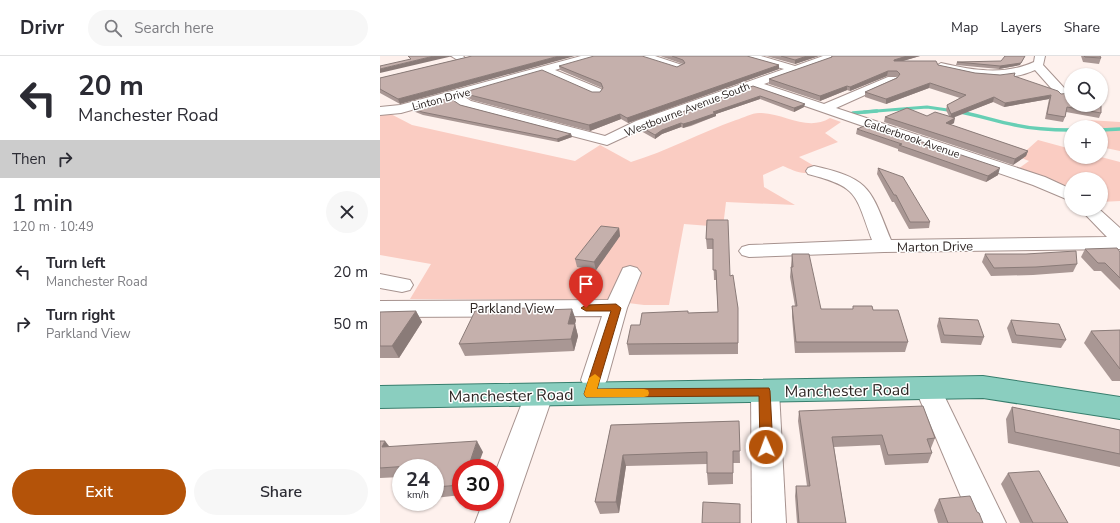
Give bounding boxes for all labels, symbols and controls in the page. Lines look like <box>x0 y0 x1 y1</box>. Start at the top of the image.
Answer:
search box <box>88 10 368 46</box>
text: Drivr <box>20 15 64 41</box>
icon: search <box>102 17 124 39</box>
text: Search here <box>134 18 214 38</box>
text: Map <box>951 18 978 37</box>
text: Layers <box>1000 18 1042 37</box>
text: Share <box>1064 18 1100 37</box>
text: 20 m <box>78 67 144 105</box>
map controls <box>1064 68 1108 216</box>
button: search <box>1064 68 1108 112</box>
icon: left <box>12 72 64 124</box>
street label: Westbourne Avenue South <box>622 79 752 140</box>
street label: Linton Drive <box>410 84 472 114</box>
text: Manchester Road <box>78 103 219 127</box>
street label: Calderbrook Avenue <box>862 115 962 162</box>
button: + <box>1064 120 1108 164</box>
icon: right <box>54 148 76 170</box>
text: Then <box>12 149 46 169</box>
button: − <box>1064 172 1108 216</box>
text: 1 min <box>12 187 73 219</box>
button: close <box>326 191 368 233</box>
text: 120 m · 10:49 <box>12 218 94 236</box>
street label: Marton Drive <box>897 237 973 257</box>
text: Turn left <box>46 253 105 273</box>
icon: left <box>12 261 34 283</box>
text: 20 m <box>333 262 368 282</box>
pin <box>569 267 603 308</box>
text: Manchester Road <box>46 273 148 291</box>
icon: arrive <box>575 273 597 295</box>
street label: Parkland View <box>470 300 554 318</box>
text: Turn right <box>46 305 115 325</box>
icon: right <box>12 313 34 335</box>
text: 50 m <box>333 314 368 334</box>
text: Parkland View <box>46 325 131 343</box>
street label: Manchester Road <box>784 379 910 403</box>
street label: Manchester Road <box>448 384 574 408</box>
position arrow <box>745 426 787 468</box>
speed limit sign: 30 <box>452 459 504 511</box>
text: 24 <box>406 466 430 493</box>
button: Exit <box>12 469 186 515</box>
button: Share <box>194 469 368 515</box>
text: km/h <box>407 488 429 502</box>

